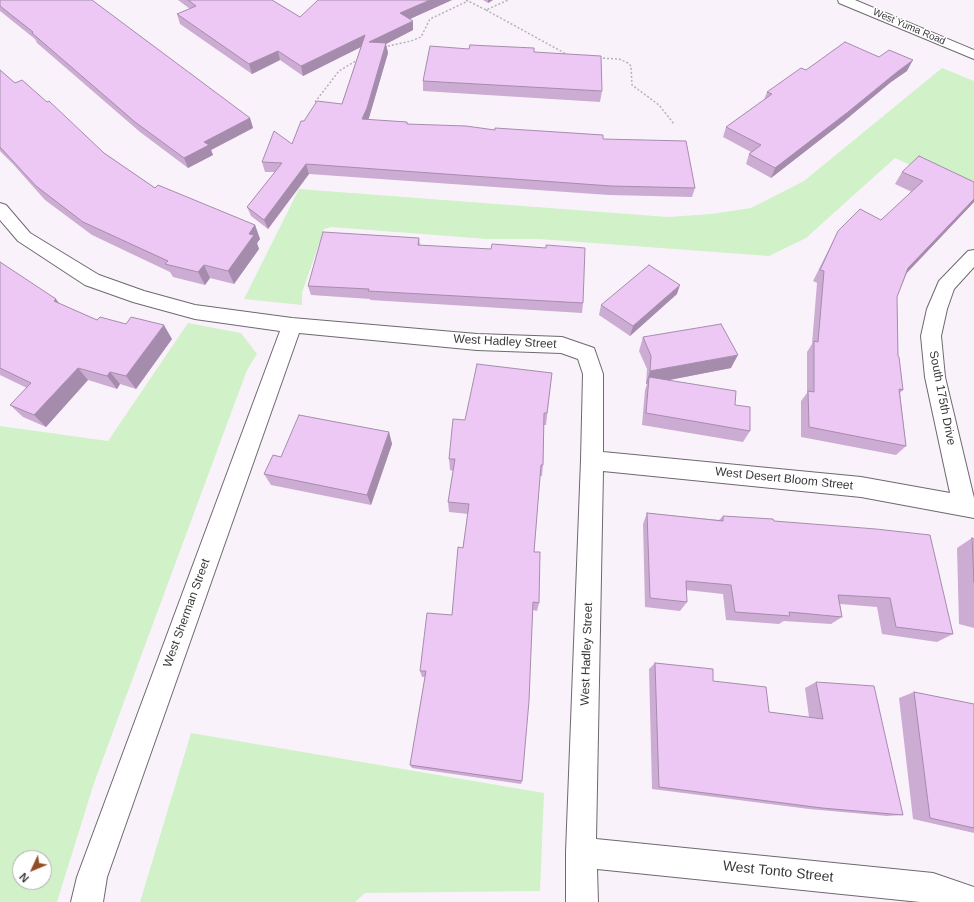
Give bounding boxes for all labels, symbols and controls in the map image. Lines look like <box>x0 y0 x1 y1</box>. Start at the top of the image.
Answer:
street label: West Yuma Road <box>871 6 947 48</box>
street label: West Hadley Street <box>453 332 557 352</box>
street label: South 175th Drive <box>926 349 958 447</box>
street label: West Desert Bloom Street <box>714 465 854 493</box>
street label: West Sherman Street <box>161 557 213 669</box>
street label: West Hadley Street <box>578 602 596 706</box>
north arrow <box>12 850 52 890</box>
street label: West Tonto Street <box>722 858 834 886</box>
text: N <box>17 871 31 885</box>

